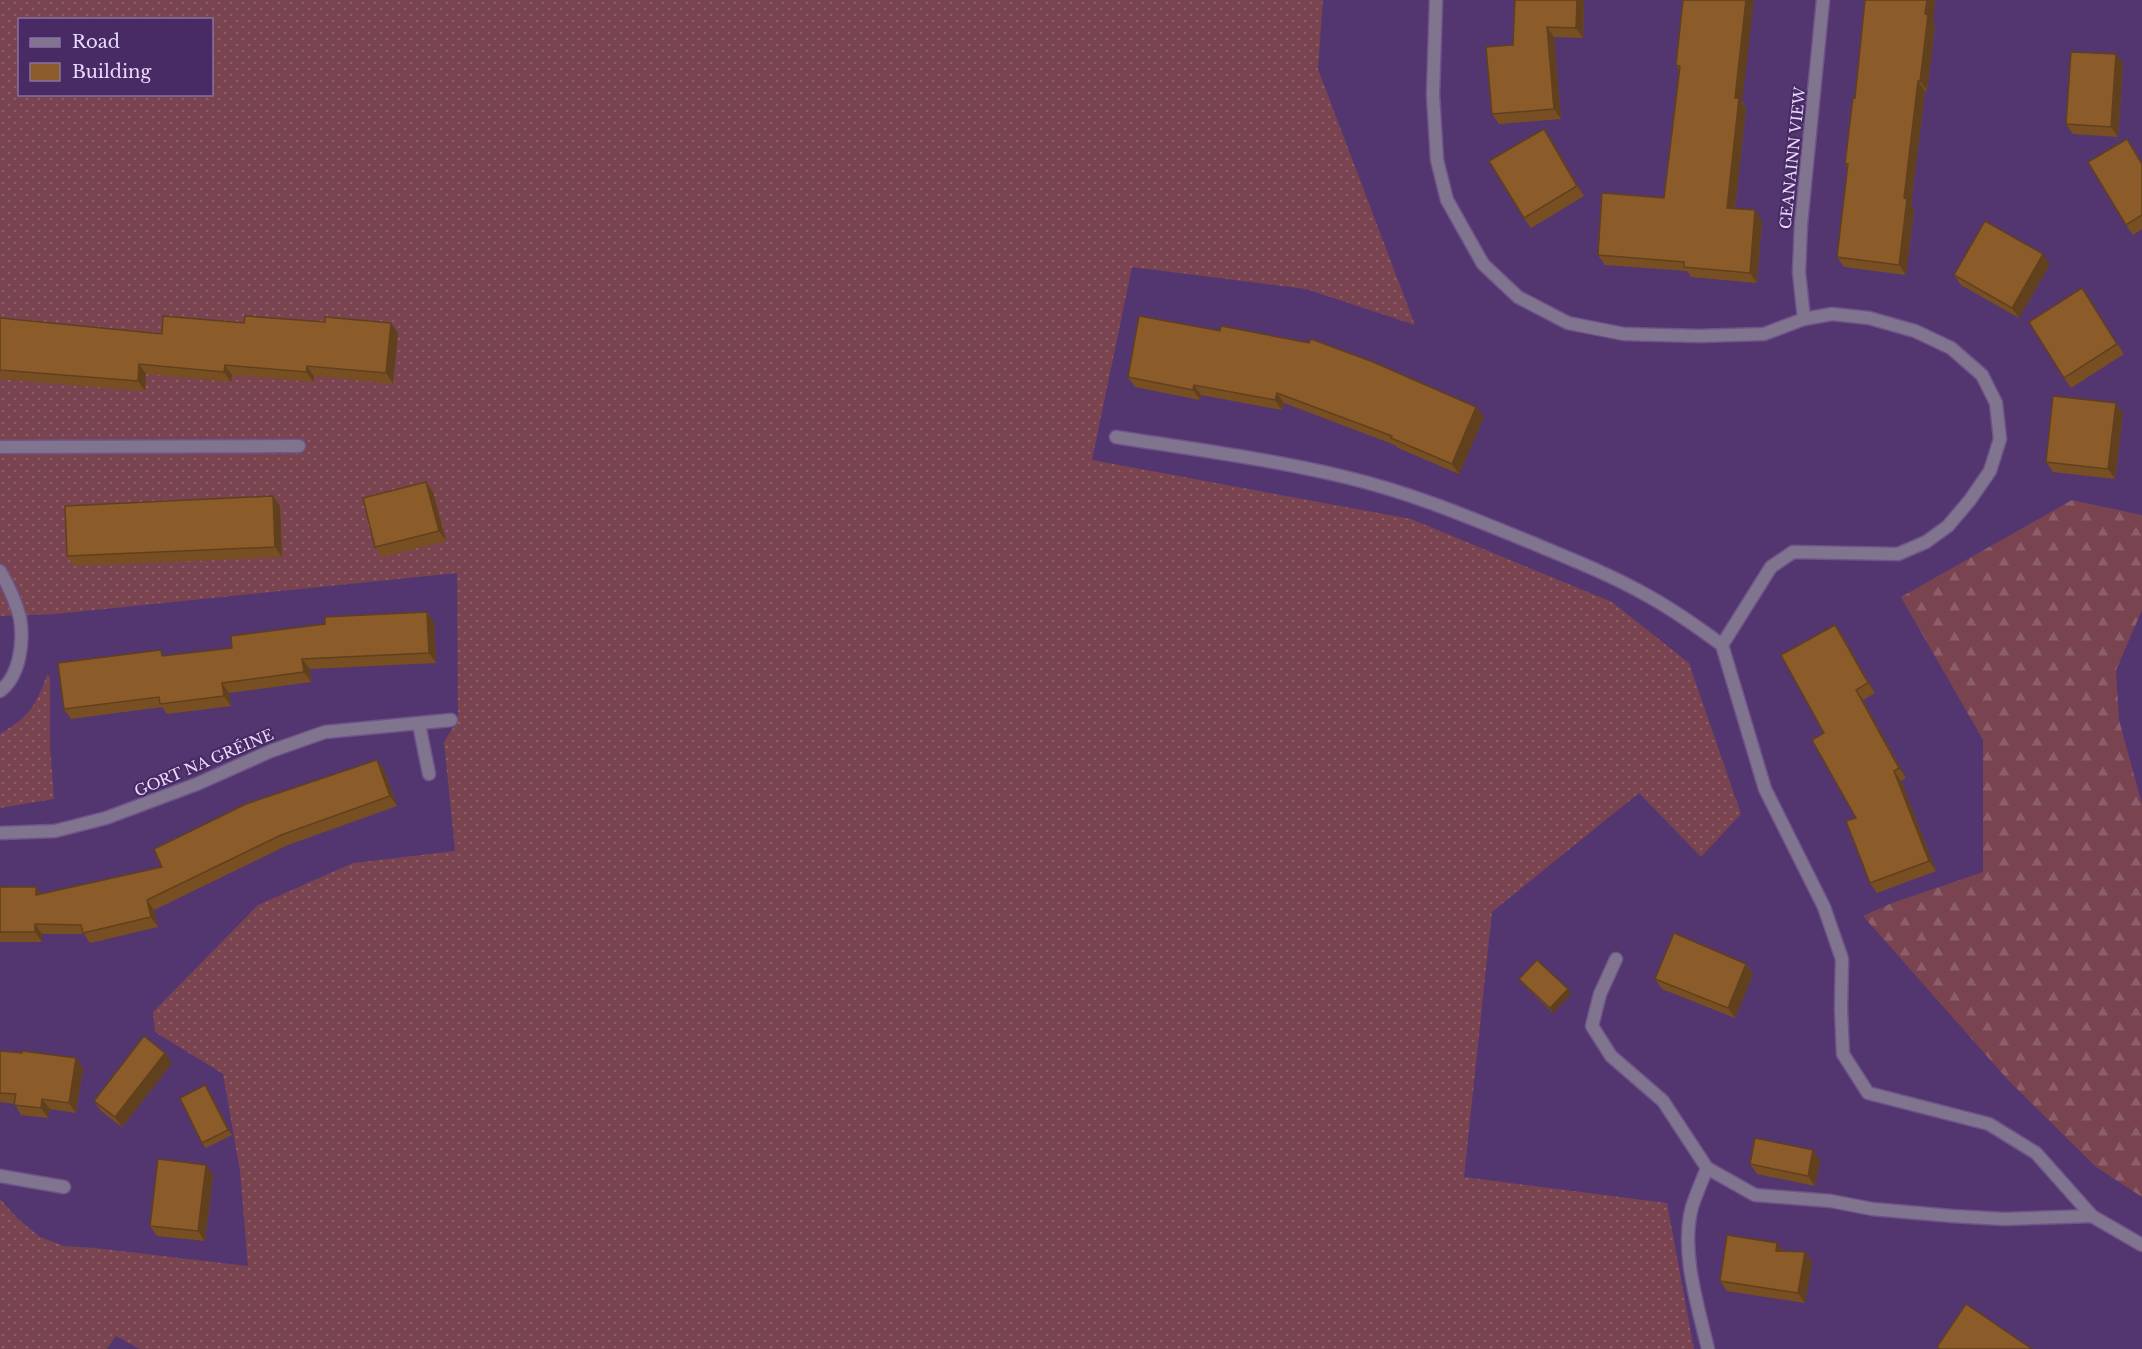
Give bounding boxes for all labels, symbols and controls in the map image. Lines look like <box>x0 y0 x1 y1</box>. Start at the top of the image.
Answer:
legend <box>18 18 213 96</box>
text: Road <box>72 31 120 53</box>
text: Building <box>72 61 151 83</box>
street label: CEANAINN VIEW <box>1776 86 1809 230</box>
street label: GORT NA GRÉINE <box>131 725 276 800</box>

